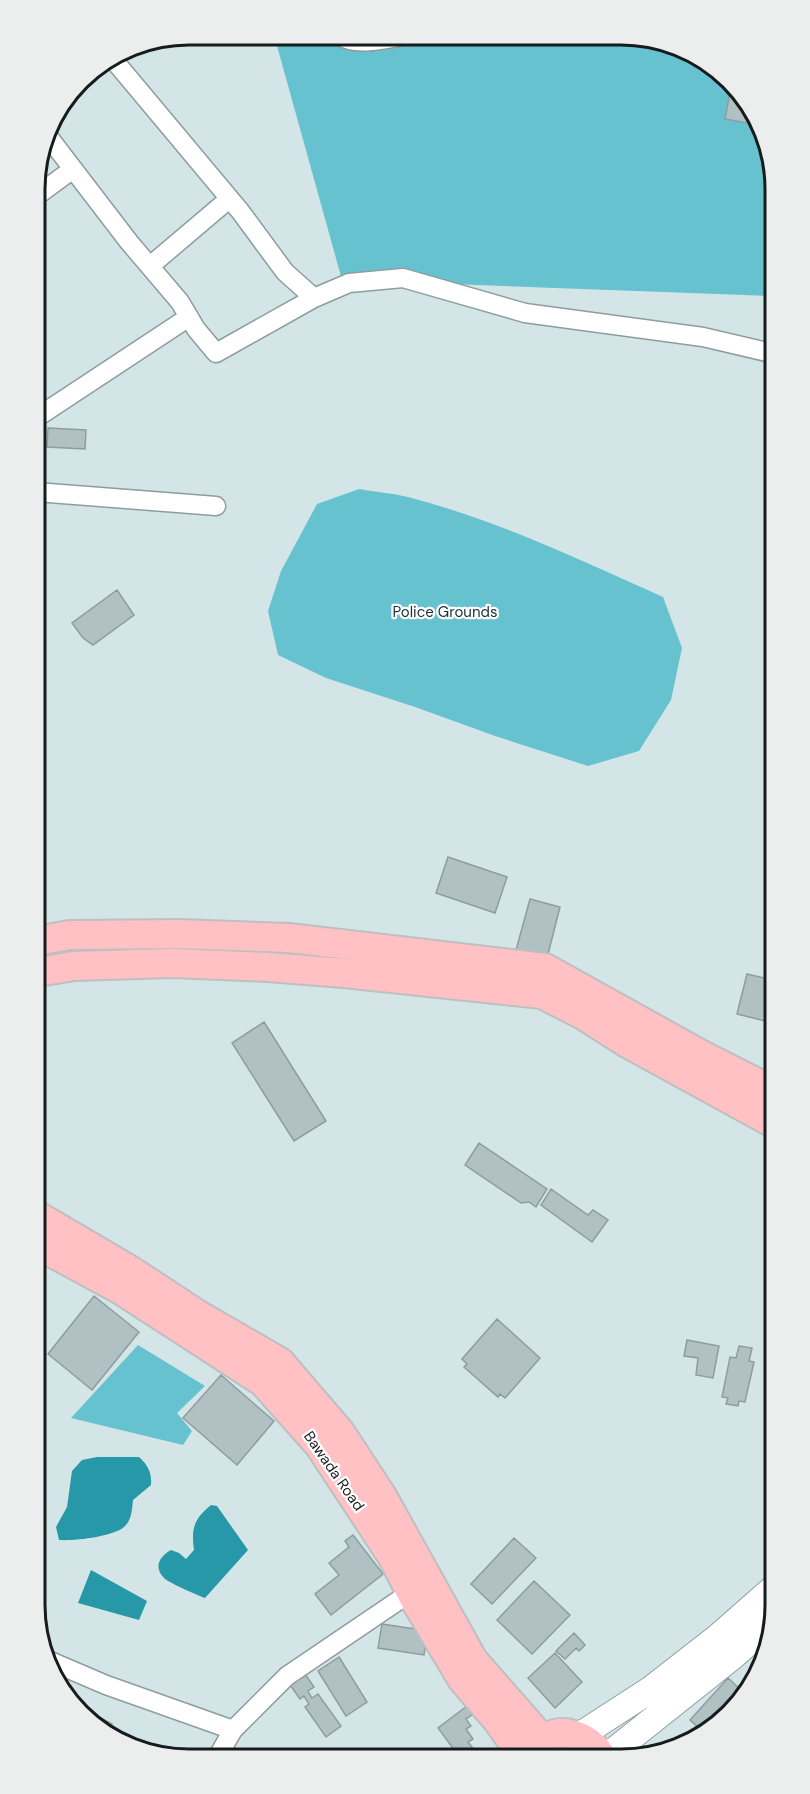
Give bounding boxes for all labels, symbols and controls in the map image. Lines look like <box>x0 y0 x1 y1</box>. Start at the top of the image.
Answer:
park label: Police Grounds <box>393 602 497 622</box>
street label: Bawada Road <box>299 1427 369 1515</box>

